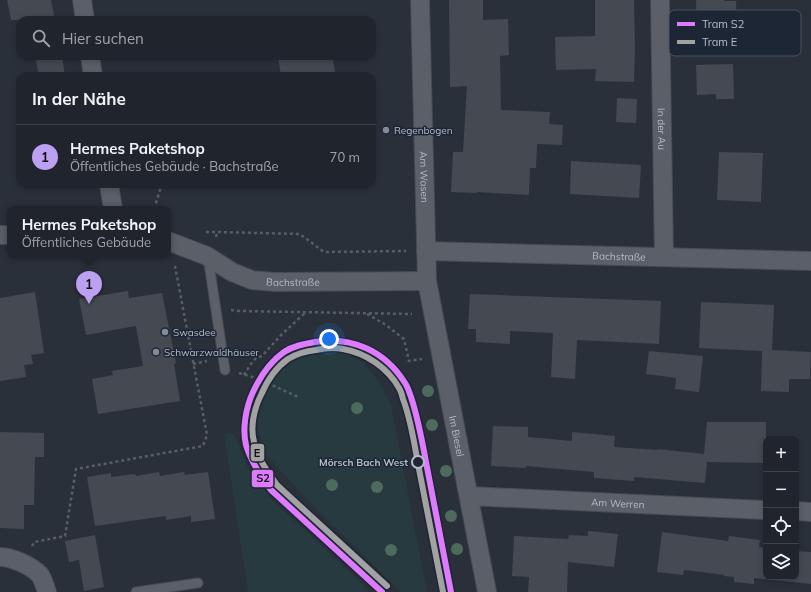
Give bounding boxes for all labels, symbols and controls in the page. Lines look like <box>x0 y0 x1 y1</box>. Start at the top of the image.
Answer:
legend <box>669 10 801 56</box>
search box <box>16 16 376 60</box>
text: Tram S2 <box>702 17 745 31</box>
icon: search <box>30 27 52 49</box>
text: Hier suchen <box>62 29 144 48</box>
text: Tram E <box>702 35 737 49</box>
text: In der Nähe <box>32 88 126 109</box>
street label: In der Au <box>655 108 669 150</box>
place label: Regenbogen <box>394 124 453 137</box>
marker: Regenbogen <box>381 125 391 135</box>
text: Hermes Paketshop <box>70 139 205 158</box>
text: 1 <box>41 149 49 165</box>
text: 70 m <box>330 149 360 165</box>
street label: Am Wasen <box>417 151 432 203</box>
text: Öffentliches Gebäude · Bachstraße <box>70 158 279 174</box>
popup <box>7 206 171 258</box>
text: Hermes Paketshop <box>22 215 156 234</box>
text: Öffentliches Gebäude <box>22 234 151 250</box>
street label: Bachstraße <box>592 249 646 263</box>
pin: 1 <box>76 271 102 304</box>
street label: Bachstraße <box>266 275 320 289</box>
place label: Swasdee <box>173 326 216 339</box>
marker: Swasdee <box>160 327 170 337</box>
your location <box>319 329 339 349</box>
place label: Schwarzwaldhäuser <box>164 346 259 359</box>
marker: Schwarzwaldhäuser <box>151 347 161 357</box>
street label: Im Biesel <box>447 414 467 458</box>
map controls <box>763 436 799 580</box>
button: + <box>763 436 799 472</box>
line badge: E <box>250 443 265 462</box>
text: E <box>254 446 261 460</box>
marker: Mörsch Bach West <box>411 455 425 469</box>
place label: Mörsch Bach West <box>319 456 408 469</box>
line badge: S2 <box>251 469 274 488</box>
text: S2 <box>256 471 270 485</box>
button: − <box>763 472 799 508</box>
street label: Am Werren <box>591 495 645 511</box>
button: locate <box>763 508 799 544</box>
button: layers <box>763 544 799 580</box>

